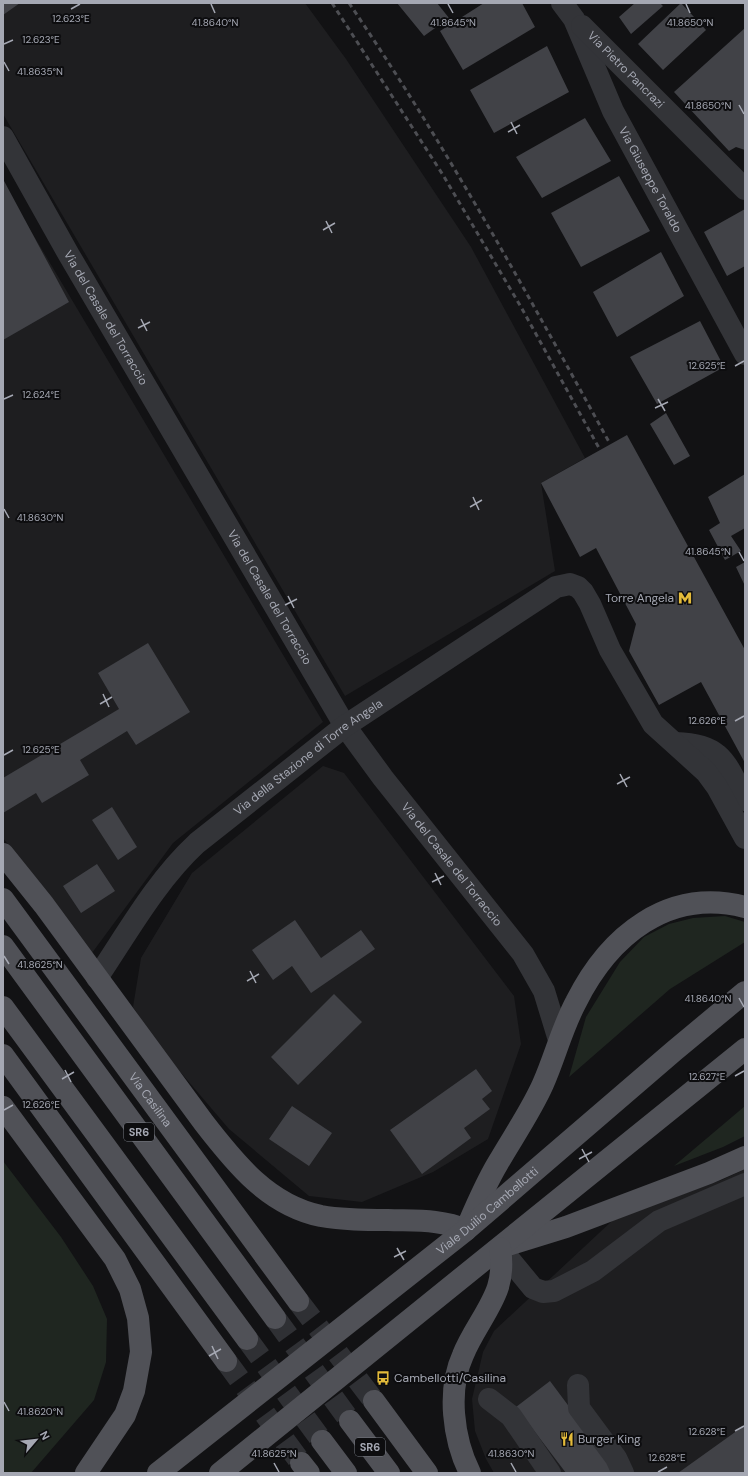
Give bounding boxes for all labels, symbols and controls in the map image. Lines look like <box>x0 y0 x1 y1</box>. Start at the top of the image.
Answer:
text: 12.623°E <box>52 12 90 25</box>
text: 41.8640°N <box>192 16 238 29</box>
text: 41.8645°N <box>430 16 476 29</box>
text: 41.8650°N <box>667 16 713 29</box>
street label: Via Pietro Pancrazi <box>584 28 668 112</box>
text: 12.623°E <box>22 33 60 46</box>
text: 41.8635°N <box>17 65 63 78</box>
text: 41.8650°N <box>685 99 731 112</box>
street label: Via Giuseppe Toraldo <box>615 124 686 236</box>
street label: Via del Casale del Torraccio <box>60 248 152 388</box>
text: 12.625°E <box>688 359 726 372</box>
text: 12.624°E <box>22 388 60 401</box>
text: 41.8630°N <box>17 511 63 524</box>
street label: Via del Casale del Torraccio <box>224 527 315 668</box>
text: 41.8645°N <box>685 545 731 558</box>
place label: Torre Angela <box>605 590 674 606</box>
metro station icon: Torre Angela <box>677 590 693 606</box>
street label: Via della Stazione di Torre Angela <box>230 695 386 819</box>
text: 12.626°E <box>688 714 726 727</box>
text: 12.625°E <box>22 743 60 756</box>
street label: Via del Casale del Torraccio <box>398 799 506 930</box>
text: 41.8625°N <box>17 958 63 971</box>
text: 41.8640°N <box>685 992 731 1005</box>
street label: Via Casilina <box>125 1069 176 1130</box>
text: 12.627°E <box>689 1070 726 1083</box>
text: 12.626°E <box>22 1098 60 1111</box>
road number: SR6 <box>124 1123 154 1141</box>
street label: Viale Duilio Cambellotti <box>433 1163 542 1258</box>
bus stop icon: Cambellotti/Casilina <box>375 1370 391 1386</box>
place label: Cambellotti/Casilina <box>394 1370 506 1386</box>
text: 41.8620°N <box>17 1405 63 1418</box>
north arrow <box>16 1420 56 1460</box>
text: 12.628°E <box>688 1425 726 1438</box>
text: N <box>37 1428 53 1442</box>
restaurant icon: Burger King <box>559 1431 575 1447</box>
place label: Burger King <box>578 1431 641 1447</box>
road number: SR6 <box>355 1438 385 1456</box>
text: 41.8625°N <box>251 1447 297 1460</box>
text: 41.8630°N <box>488 1447 534 1460</box>
text: 12.628°E <box>648 1451 686 1464</box>

